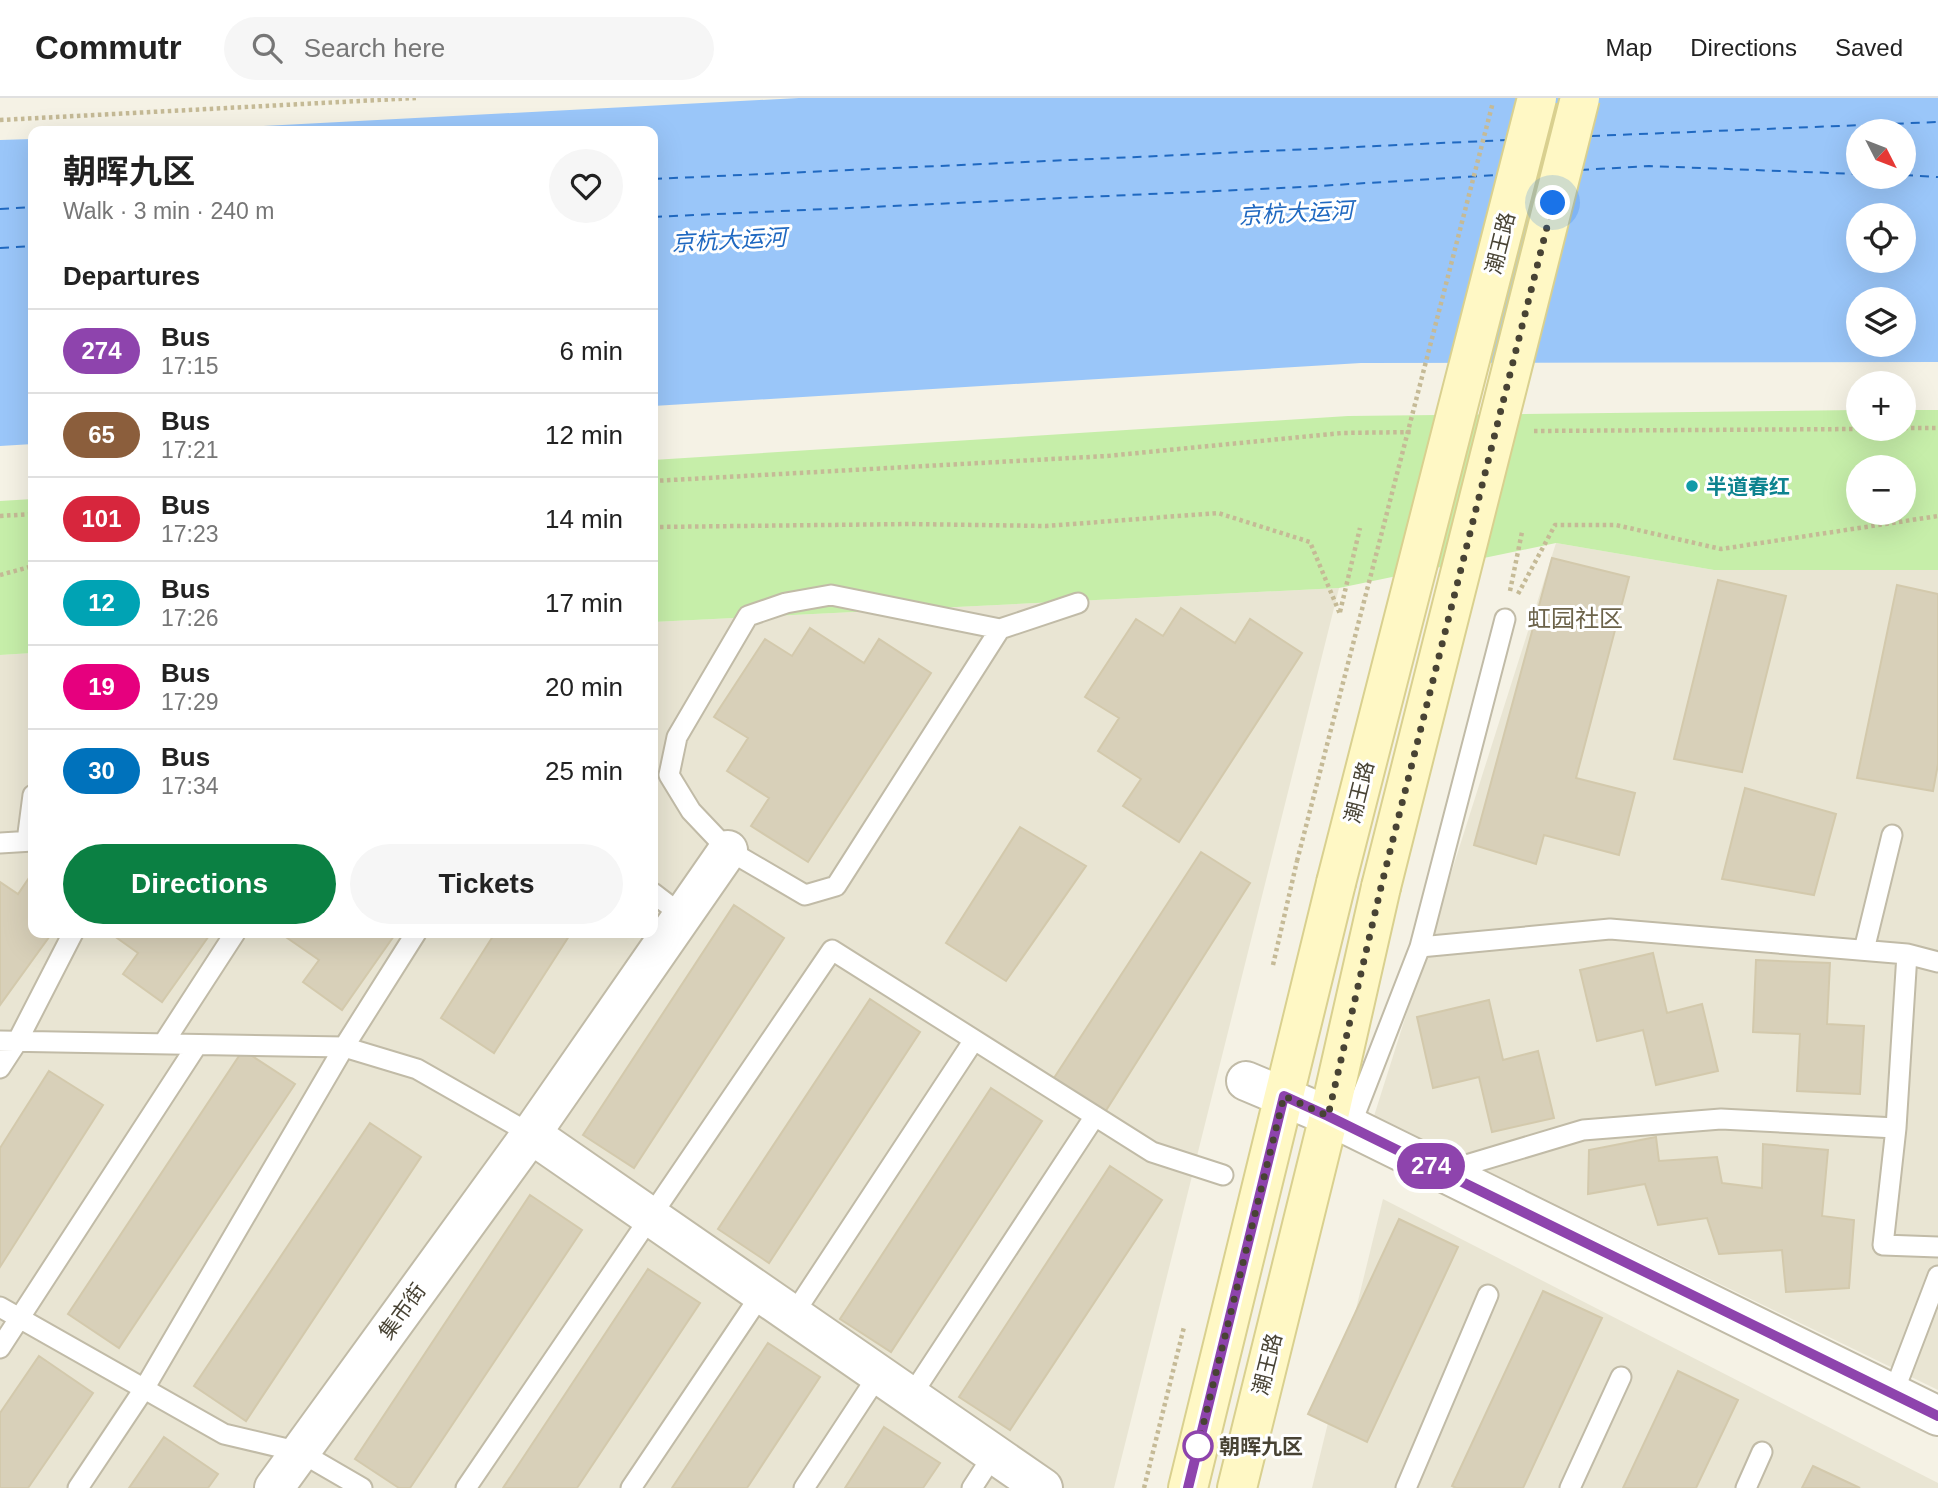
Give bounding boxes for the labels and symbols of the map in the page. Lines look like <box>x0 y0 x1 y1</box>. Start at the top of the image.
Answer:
north arrow <box>1846 119 1916 189</box>
your location <box>1535 185 1570 220</box>
water label: 京杭大运河 <box>1238 197 1358 229</box>
street label: 潮王路 <box>1481 210 1519 276</box>
water label: 京杭大运河 <box>671 224 791 256</box>
place label: 半道春红 <box>1706 475 1790 498</box>
marker: 半道春红 <box>1684 478 1700 494</box>
district label: 虹园社区 <box>1527 605 1623 632</box>
street label: 潮王路 <box>1340 759 1378 825</box>
line badge: 274 <box>1391 1143 1471 1189</box>
street label: 集市街 <box>374 1279 430 1343</box>
street label: 潮王路 <box>1248 1331 1286 1397</box>
marker: 朝晖九区 <box>1183 1431 1213 1461</box>
place label: 朝晖九区 <box>1219 1435 1303 1458</box>

